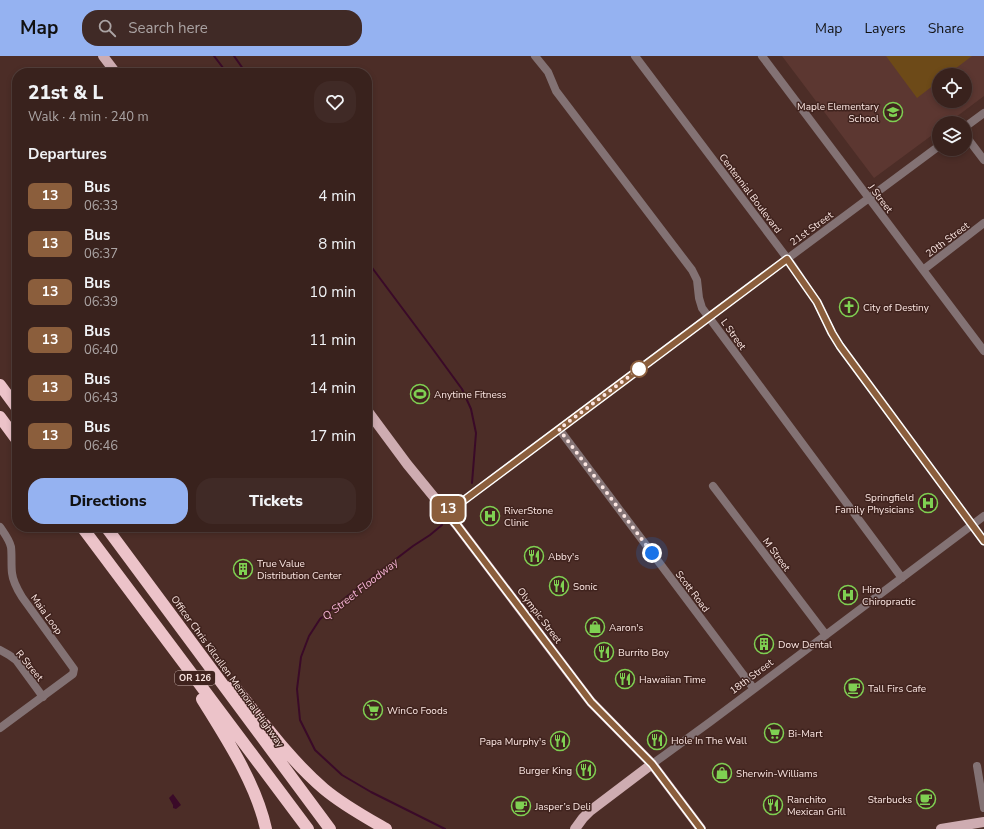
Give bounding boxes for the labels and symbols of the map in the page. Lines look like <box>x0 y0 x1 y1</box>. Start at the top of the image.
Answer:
place label: Maple Elementary School <box>797 100 880 126</box>
school or university icon: Maple Elementary School <box>882 101 904 123</box>
street label: Centennial Boulevard <box>716 151 785 236</box>
street label: J Street <box>864 180 896 216</box>
street label: 21st Street <box>787 208 836 249</box>
street label: 20th Street <box>923 219 973 261</box>
church icon: City of Destiny <box>838 296 860 318</box>
place label: City of Destiny <box>863 301 930 315</box>
street label: L Street <box>717 316 750 353</box>
unlabelled marker <box>630 360 648 378</box>
sports icon: Anytime Fitness <box>409 383 431 405</box>
place label: Anytime Fitness <box>434 388 507 402</box>
place label: Springfield Family Physicians <box>835 491 914 517</box>
hospital icon: Springfield Family Physicians <box>917 492 939 514</box>
line badge: 13 <box>430 496 466 522</box>
place label: RiverStone Clinic <box>504 504 553 530</box>
hospital icon: RiverStone Clinic <box>479 505 501 527</box>
street label: M Street <box>759 535 794 575</box>
your location <box>642 543 662 563</box>
restaurant icon: Abby's <box>523 545 545 567</box>
place label: Abby's <box>548 550 579 564</box>
water label: Q Street Floodway <box>319 555 402 624</box>
place label: True Value Distribution Center <box>257 557 342 583</box>
building icon: True Value Distribution Center <box>232 558 254 580</box>
street label: Scott Road <box>672 568 713 615</box>
restaurant icon: Sonic <box>548 575 570 597</box>
place label: Sonic <box>573 580 598 594</box>
place label: Hiro Chiropractic <box>862 583 916 609</box>
hospital icon: Hiro Chiropractic <box>837 584 859 606</box>
street label: Olympic Street <box>513 585 565 647</box>
street label: Maia Loop <box>27 592 66 638</box>
street label: Officer Chris Kilcullen Memorial Highway <box>167 593 287 751</box>
shop icon: Aaron's <box>584 616 606 638</box>
place label: Aaron's <box>609 621 644 635</box>
building icon: Dow Dental <box>753 633 775 655</box>
place label: Dow Dental <box>778 638 832 652</box>
restaurant icon: Burrito Boy <box>593 641 615 663</box>
place label: Burrito Boy <box>618 646 670 660</box>
street label: R Street <box>12 647 47 685</box>
street label: 18th Street <box>727 656 777 698</box>
restaurant icon: Hawaiian Time <box>614 668 636 690</box>
road number: OR 126 <box>175 671 215 685</box>
place label: Hawaiian Time <box>639 673 706 687</box>
cafe icon: Tall Firs Cafe <box>843 677 865 699</box>
place label: Tall Firs Cafe <box>868 682 926 696</box>
supermarket icon: WinCo Foods <box>362 699 384 721</box>
place label: WinCo Foods <box>387 704 448 718</box>
supermarket icon: Bi-Mart <box>763 722 785 744</box>
place label: Bi-Mart <box>788 727 823 741</box>
restaurant icon: Hole In The Wall <box>646 729 668 751</box>
restaurant icon: Papa Murphy's <box>549 730 571 752</box>
place label: Hole In The Wall <box>671 734 747 748</box>
place label: Papa Murphy's <box>480 735 546 749</box>
restaurant icon: Burger King <box>575 759 597 781</box>
shop icon: Sherwin-Williams <box>711 762 733 784</box>
place label: Burger King <box>519 764 572 778</box>
place label: Sherwin-Williams <box>736 767 818 781</box>
cafe icon: Starbucks <box>915 788 937 810</box>
place label: Ranchito Mexican Grill <box>787 793 846 819</box>
place label: Starbucks <box>868 793 912 807</box>
restaurant icon: Ranchito Mexican Grill <box>762 794 784 816</box>
cafe icon: Jasper’s Deli <box>510 795 532 817</box>
place label: Jasper’s Deli <box>534 800 591 814</box>

